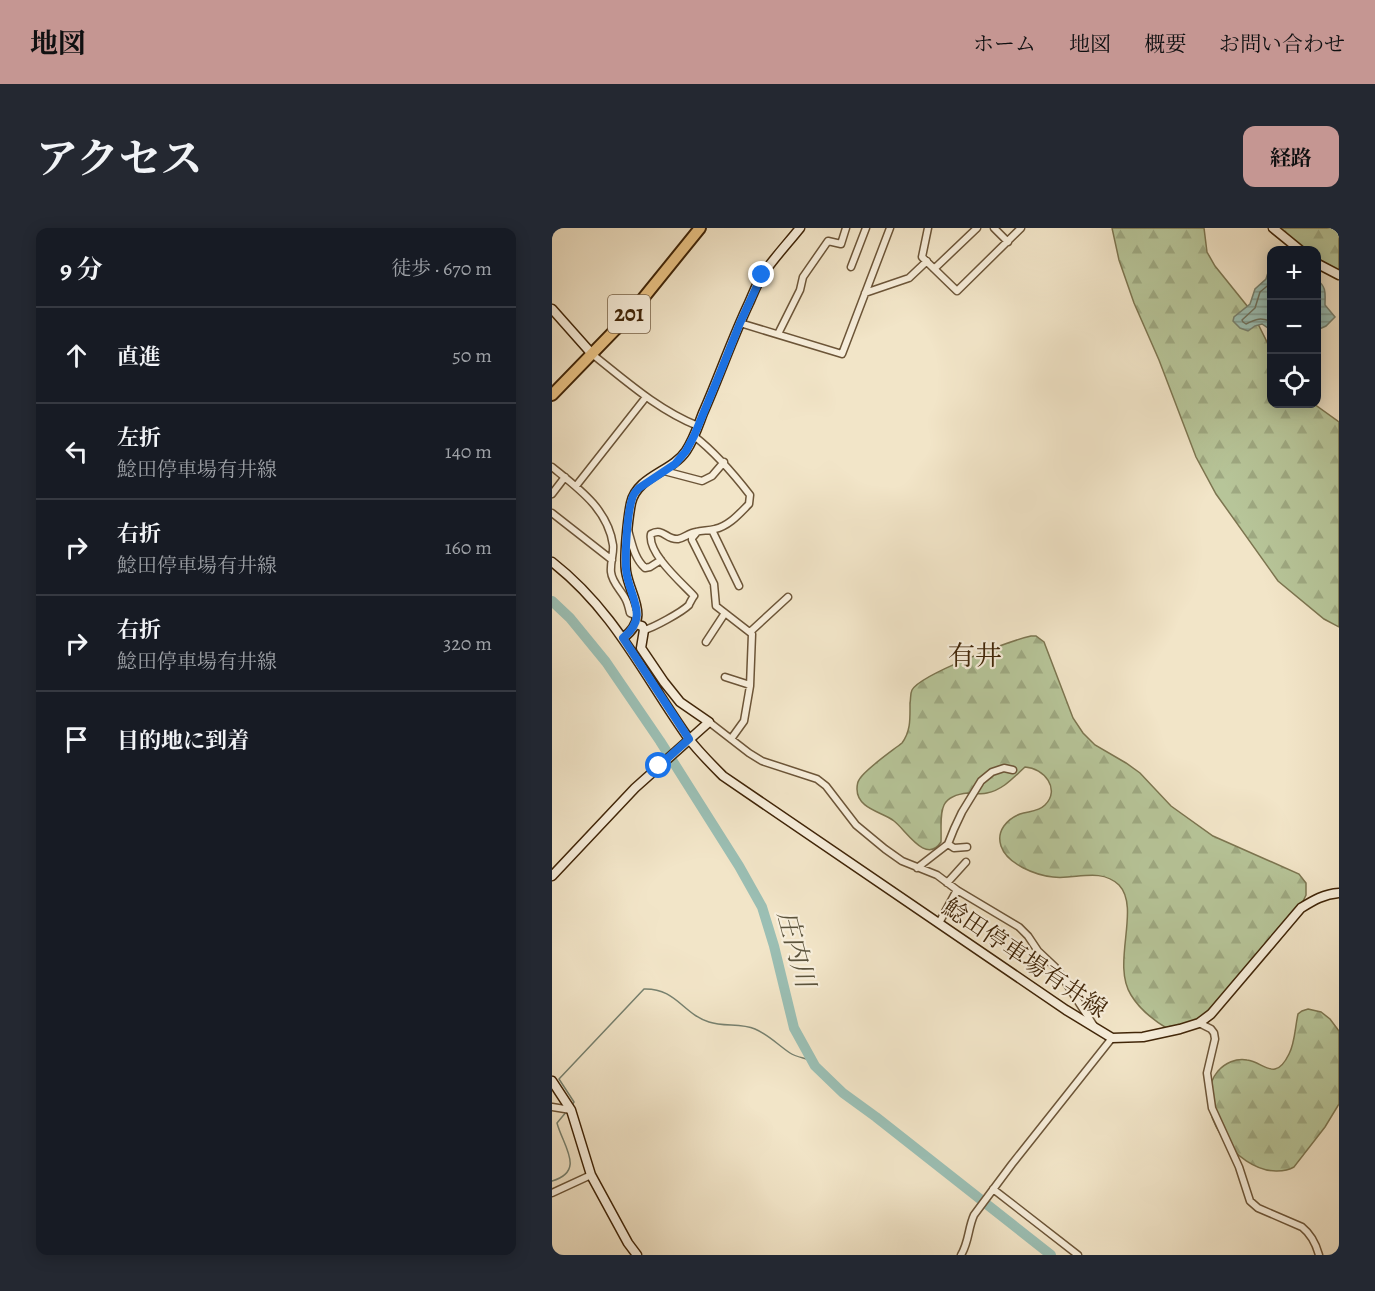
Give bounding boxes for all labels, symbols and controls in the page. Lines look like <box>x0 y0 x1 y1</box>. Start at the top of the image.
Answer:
text: 地図 <box>30 25 86 63</box>
text: ホーム <box>973 30 1036 58</box>
text: 地図 <box>1069 30 1111 58</box>
text: 概要 <box>1144 30 1186 58</box>
text: お問い合わせ <box>1219 30 1345 58</box>
button: 経路 <box>1243 126 1339 187</box>
text: アクセス <box>36 130 203 187</box>
map controls <box>1267 246 1321 408</box>
button: + <box>1267 246 1321 300</box>
text: 9 分 <box>60 252 103 287</box>
text: 徒歩 · 670 m <box>391 255 492 282</box>
route end <box>748 261 774 287</box>
road number: 201 <box>608 295 650 333</box>
button: − <box>1267 300 1321 354</box>
icon: ahead <box>60 339 93 372</box>
text: 直進 <box>117 342 161 372</box>
text: 50 m <box>452 342 492 369</box>
button: locate <box>1267 354 1321 408</box>
text: 左折 <box>117 423 161 453</box>
icon: left <box>60 435 93 468</box>
text: 140 m <box>445 438 492 465</box>
text: 鯰田停車場有井線 <box>117 456 277 483</box>
text: 右折 <box>117 519 161 549</box>
icon: right <box>60 531 93 564</box>
text: 160 m <box>445 534 492 561</box>
text: 鯰田停車場有井線 <box>117 552 277 579</box>
text: 右折 <box>117 615 161 645</box>
icon: right <box>60 627 93 660</box>
text: 320 m <box>443 630 492 657</box>
district label: 有井 <box>948 638 1002 674</box>
text: 鯰田停車場有井線 <box>117 648 277 675</box>
icon: arrive <box>60 723 93 756</box>
text: 目的地に到着 <box>117 726 249 756</box>
route start <box>645 752 671 778</box>
street label: 鯰田停車場有井線 <box>936 891 1114 1025</box>
water label: 庄内川 <box>769 907 824 994</box>

